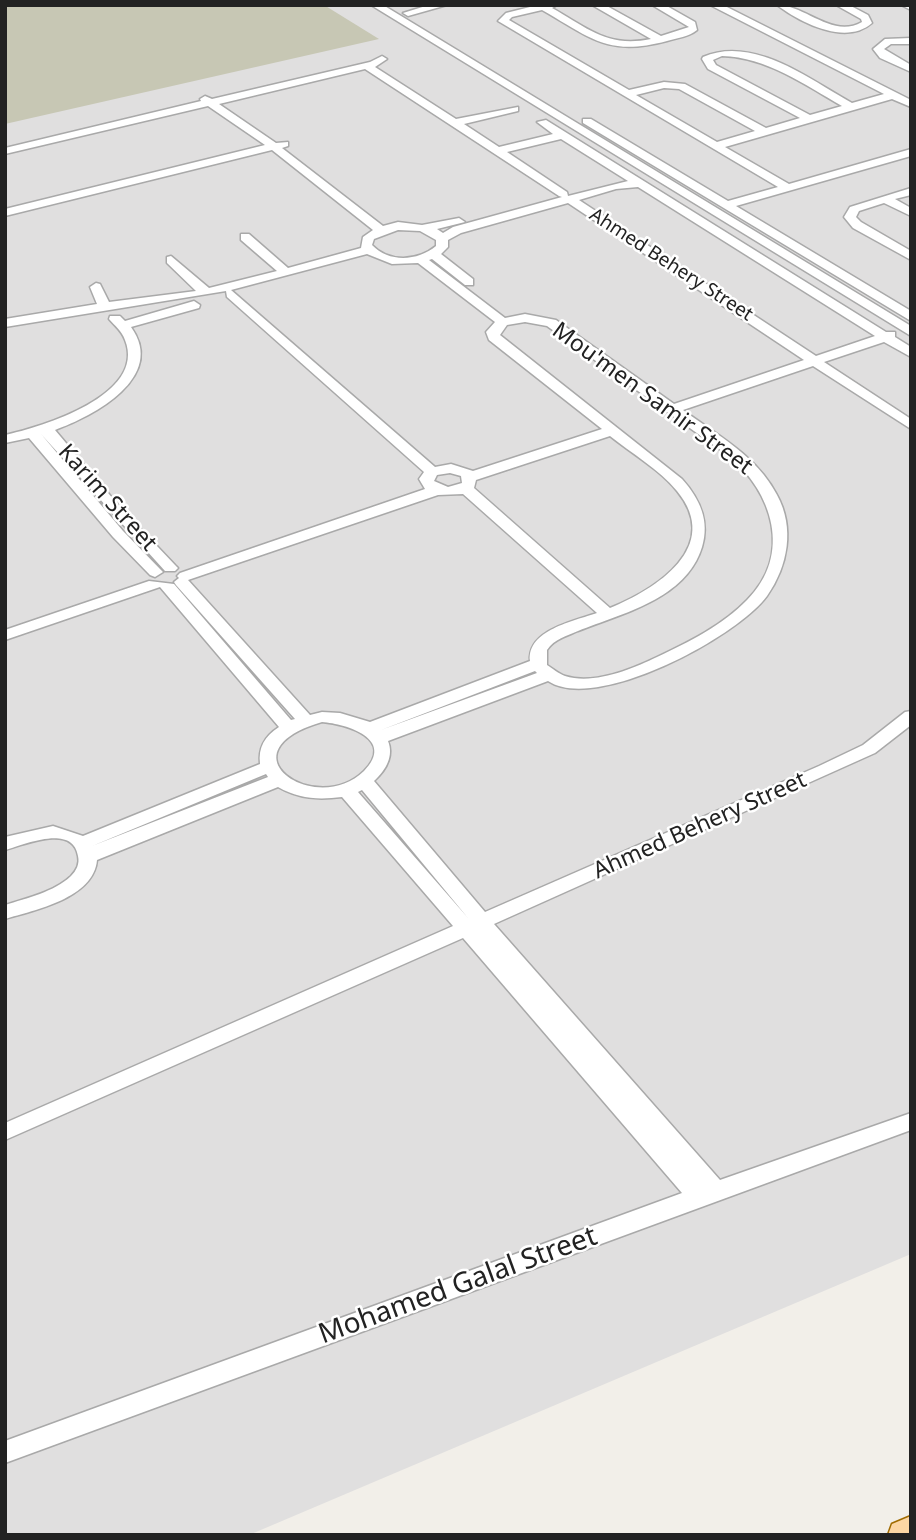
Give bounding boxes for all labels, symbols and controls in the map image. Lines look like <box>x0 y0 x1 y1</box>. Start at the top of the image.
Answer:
street label: Ahmed Behery Street <box>585 204 757 326</box>
street label: Mou'men Samir Street <box>546 317 758 481</box>
street label: Karim Street <box>52 439 162 557</box>
street label: Ahmed Behery Street <box>589 767 811 885</box>
street label: Mohamed Galal Street <box>314 1220 602 1352</box>

